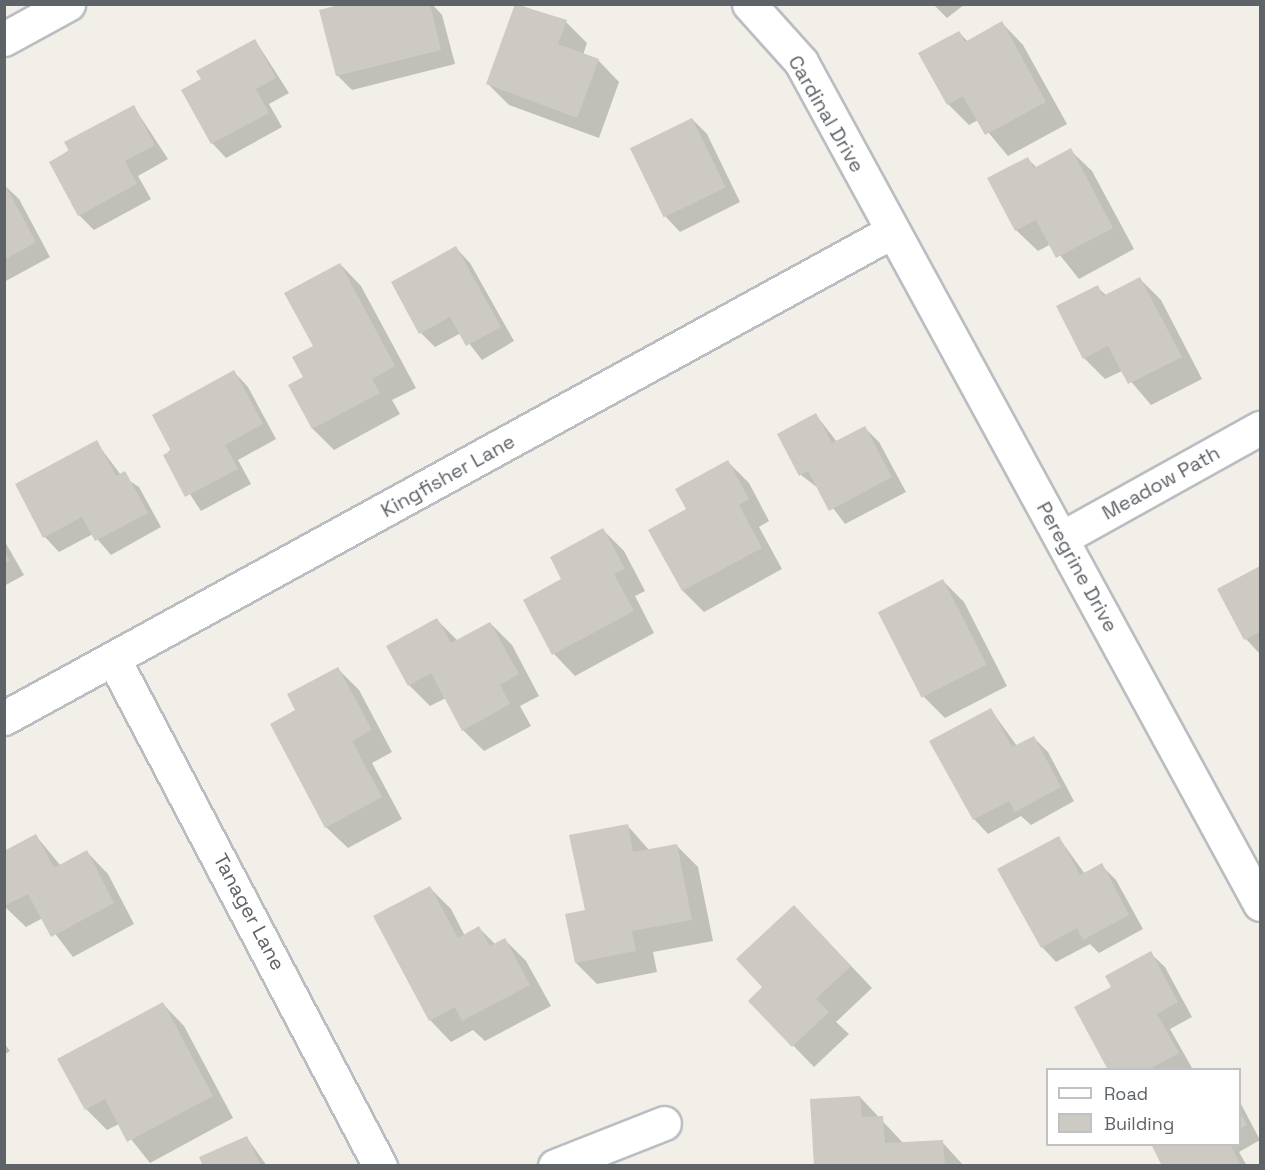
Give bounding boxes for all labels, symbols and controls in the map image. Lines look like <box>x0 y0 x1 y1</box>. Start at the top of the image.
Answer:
street label: Cardinal Drive <box>783 51 869 177</box>
street label: Kingfisher Lane <box>377 429 519 523</box>
street label: Meadow Path <box>1098 441 1224 525</box>
street label: Peregrine Drive <box>1031 498 1123 636</box>
street label: Tanager Lane <box>208 849 290 975</box>
legend <box>1046 1068 1241 1146</box>
text: Road <box>1104 1082 1148 1105</box>
text: Building <box>1104 1112 1174 1135</box>

